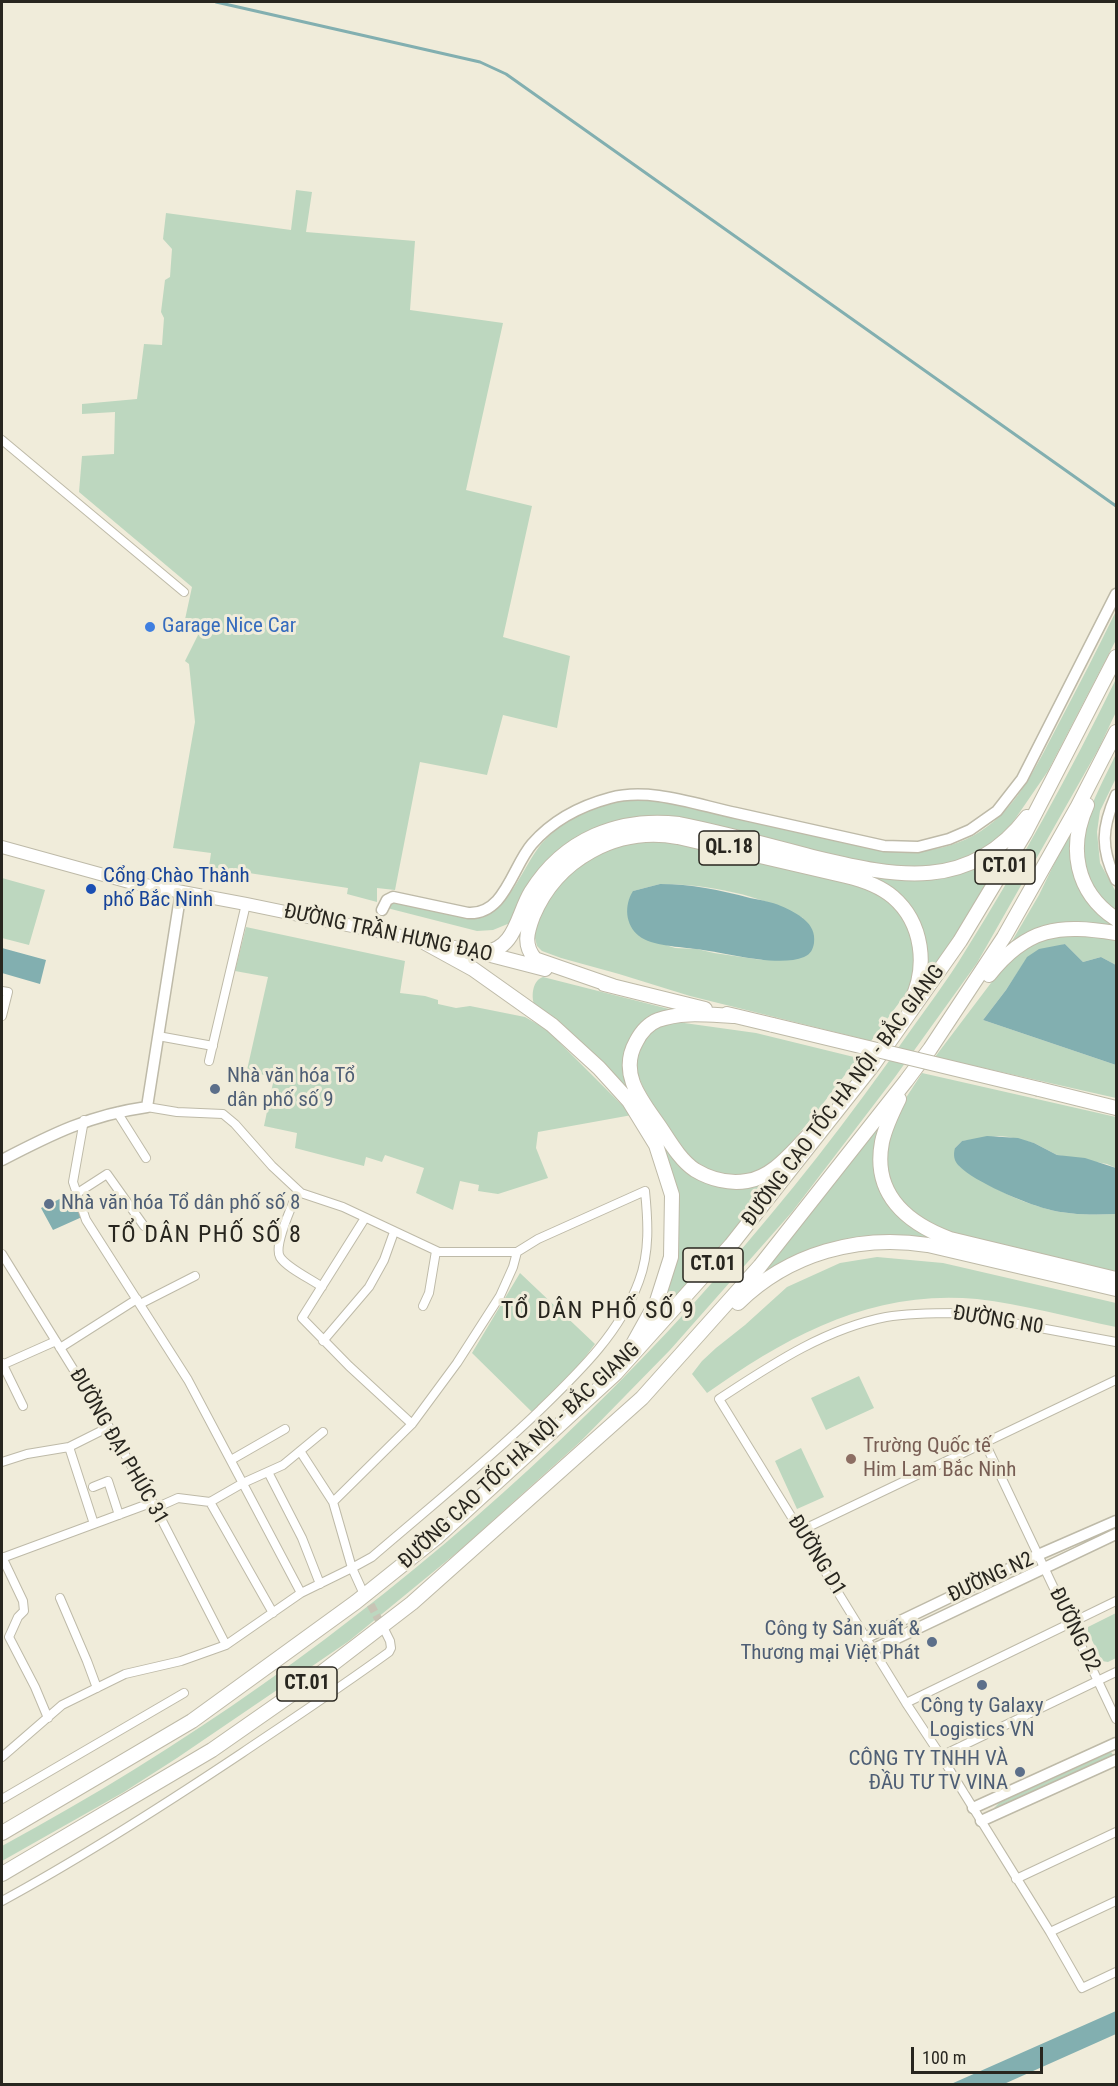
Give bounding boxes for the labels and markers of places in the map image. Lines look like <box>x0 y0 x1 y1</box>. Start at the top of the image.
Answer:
place label: Garage Nice Car <box>162 614 296 640</box>
marker: Garage Nice Car <box>143 620 157 634</box>
place label: Cổng Chào Thành phố Bắc Ninh <box>103 864 250 914</box>
marker: Cổng Chào Thành phố Bắc Ninh <box>84 882 98 896</box>
place label: Nhà văn hóa Tổ dân phố số 9 <box>227 1064 355 1114</box>
marker: Nhà văn hóa Tổ dân phố số 9 <box>208 1082 222 1096</box>
place label: Nhà văn hóa Tổ dân phố số 8 <box>61 1191 300 1217</box>
marker: Nhà văn hóa Tổ dân phố số 8 <box>42 1197 56 1211</box>
place label: Trường Quốc tế Him Lam Bắc Ninh <box>863 1434 1016 1484</box>
marker: Trường Quốc tế Him Lam Bắc Ninh <box>844 1452 858 1466</box>
place label: Công ty Sản xuất & Thương mại Việt Phát <box>740 1617 920 1667</box>
marker: Công ty Sản xuất & Thương mại Việt Phát <box>925 1635 939 1649</box>
marker: Công ty Galaxy Logistics VN <box>975 1678 989 1692</box>
place label: Công ty Galaxy Logistics VN <box>921 1694 1043 1744</box>
place label: CÔNG TY TNHH VÀ ĐẦU TƯ TV VINA <box>848 1747 1008 1797</box>
marker: CÔNG TY TNHH VÀ ĐẦU TƯ TV VINA <box>1013 1765 1027 1779</box>

